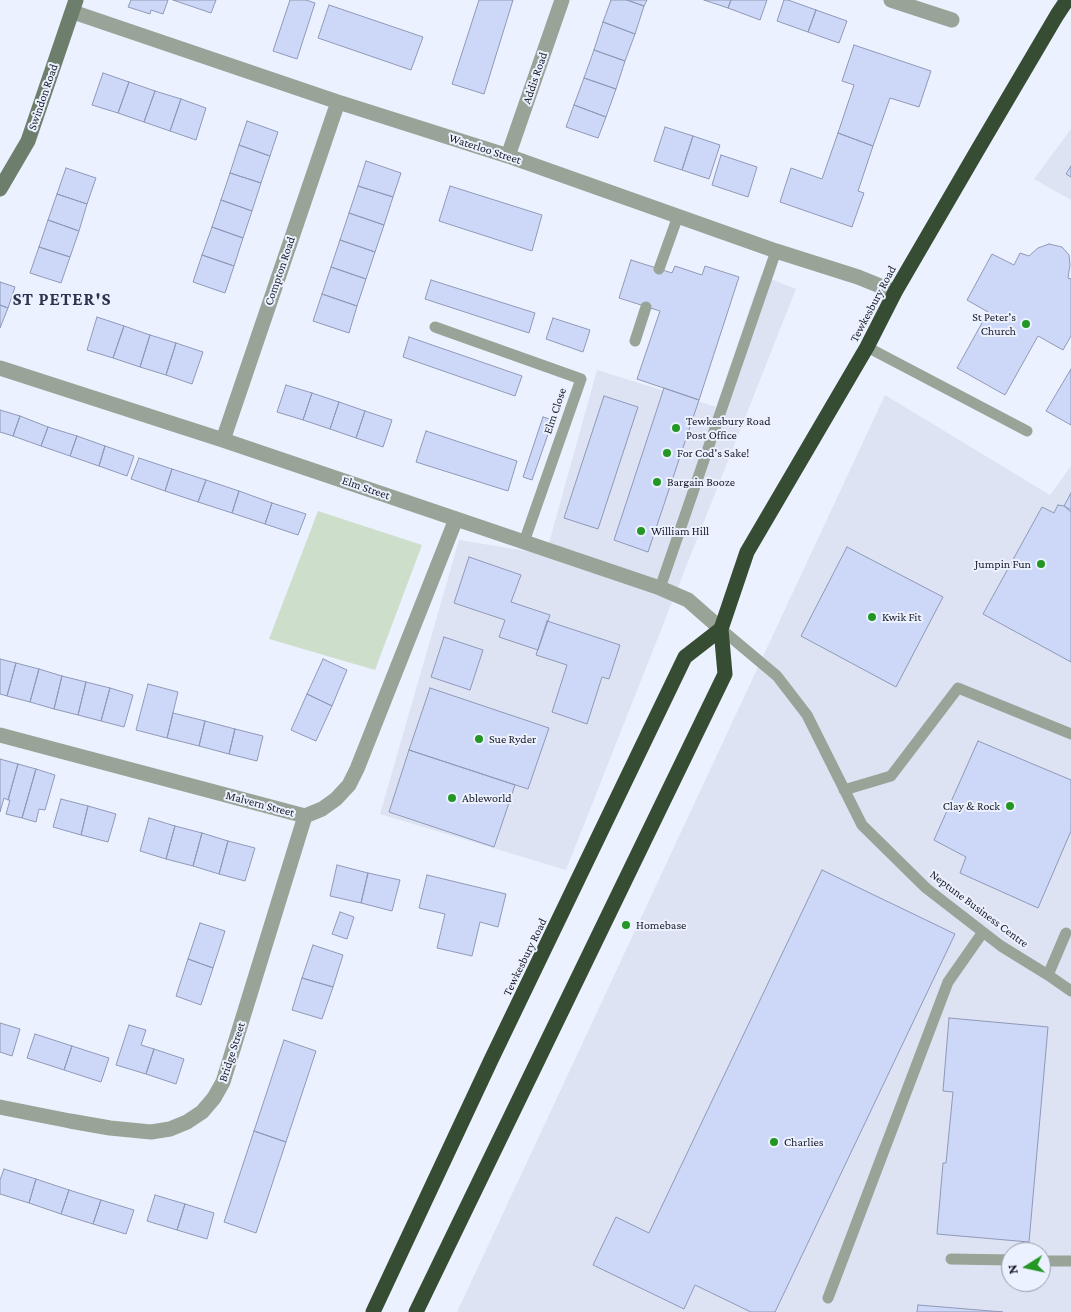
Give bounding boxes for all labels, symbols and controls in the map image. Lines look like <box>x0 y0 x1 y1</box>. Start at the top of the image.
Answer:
street label: Addis Road <box>519 50 551 106</box>
street label: Swindon Road <box>25 62 61 132</box>
street label: Waterloo Street <box>447 131 523 167</box>
street label: Compton Road <box>262 235 298 307</box>
street label: Tewkesbury Road <box>847 263 899 345</box>
district label: ST PETER'S <box>11 288 113 310</box>
place label: St Peter's Church <box>972 310 1016 338</box>
marker: St Peter's Church <box>1020 318 1032 330</box>
street label: Elm Close <box>540 386 570 436</box>
place label: Tewkesbury Road Post Office <box>686 414 771 442</box>
marker: Tewkesbury Road Post Office <box>670 422 682 434</box>
place label: For Cod's Sake! <box>677 446 749 460</box>
marker: For Cod's Sake! <box>661 447 673 459</box>
street label: Elm Street <box>340 473 392 503</box>
place label: Bargain Booze <box>667 475 735 489</box>
marker: Bargain Booze <box>651 476 663 488</box>
place label: William Hill <box>651 524 709 538</box>
marker: William Hill <box>635 525 647 537</box>
place label: Jumpin Fun <box>975 557 1031 571</box>
marker: Jumpin Fun <box>1035 558 1047 570</box>
place label: Kwik Fit <box>882 610 921 624</box>
marker: Kwik Fit <box>866 611 878 623</box>
place label: Sue Ryder <box>489 732 536 746</box>
marker: Sue Ryder <box>473 733 485 745</box>
street label: Malvern Street <box>224 788 296 820</box>
place label: Ableworld <box>462 791 512 805</box>
marker: Ableworld <box>446 792 458 804</box>
place label: Clay & Rock <box>943 799 1000 813</box>
marker: Clay & Rock <box>1004 800 1016 812</box>
street label: Neptune Business Centre <box>927 867 1031 951</box>
street label: Tewkesbury Road <box>500 916 550 998</box>
place label: Homebase <box>636 918 686 932</box>
marker: Homebase <box>620 919 632 931</box>
street label: Bridge Street <box>216 1020 248 1084</box>
place label: Charlies <box>784 1135 824 1149</box>
marker: Charlies <box>768 1136 780 1148</box>
north arrow <box>1001 1242 1051 1292</box>
text: N <box>1004 1263 1021 1276</box>

